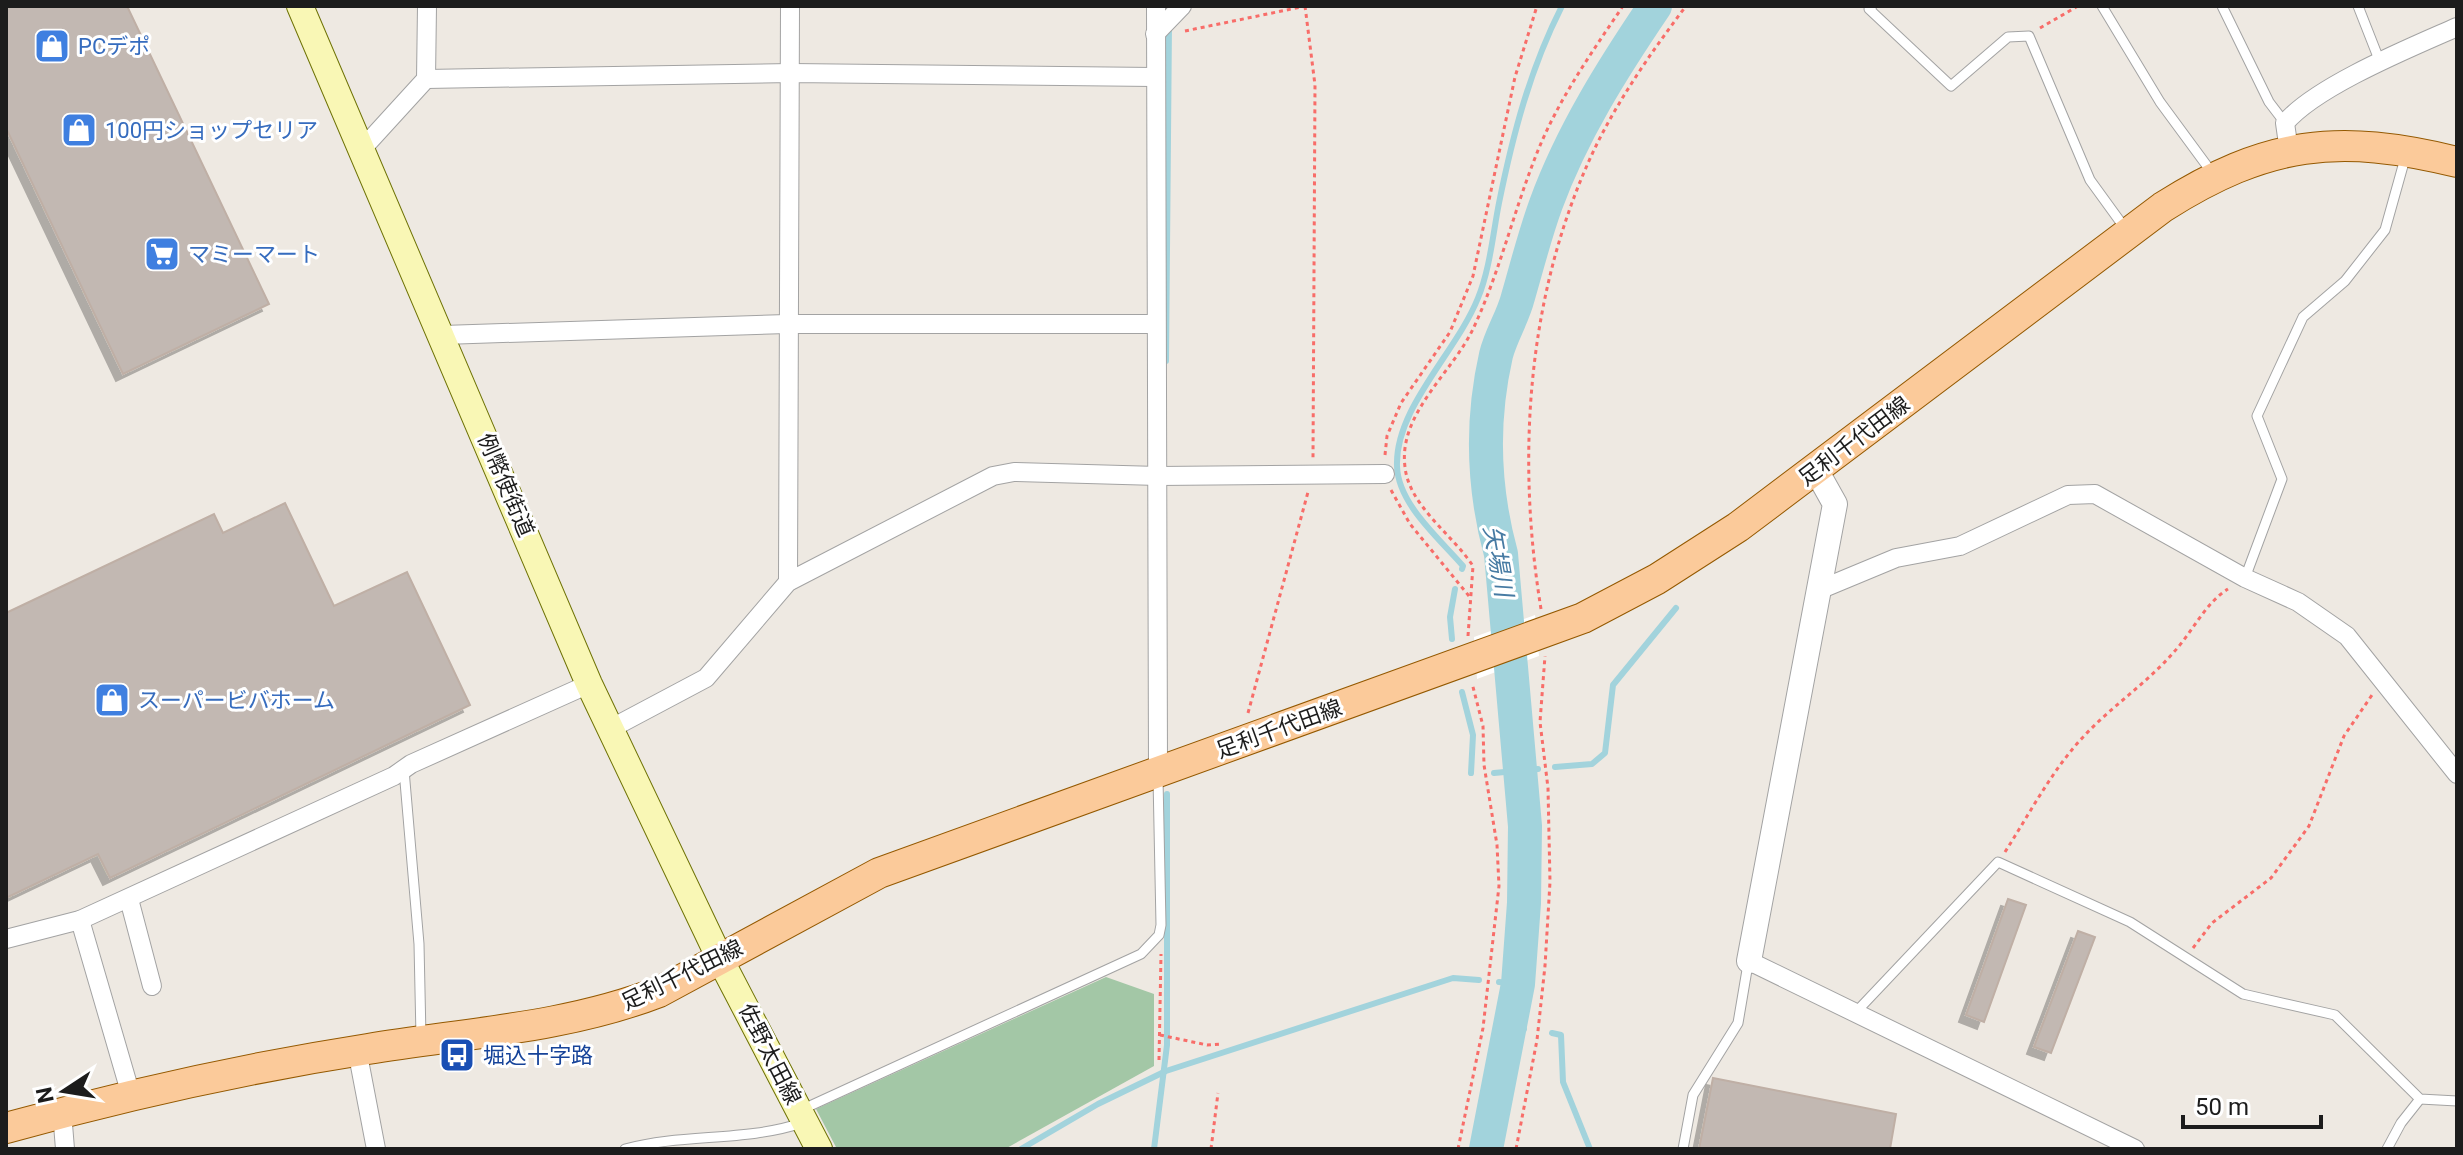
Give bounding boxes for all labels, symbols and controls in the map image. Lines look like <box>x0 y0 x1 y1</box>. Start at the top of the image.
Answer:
shop icon: PCデポ <box>33 27 71 65</box>
place label: PCデポ <box>78 34 150 59</box>
shop icon: 100円ショップセリア <box>60 111 98 149</box>
place label: 100円ショップセリア <box>105 118 318 143</box>
supermarket icon: マミーマート <box>143 235 181 273</box>
place label: マミーマート <box>188 242 320 267</box>
street label: 足利千代田線 <box>1794 391 1914 491</box>
street label: 例幣使街道 <box>473 429 539 541</box>
water label: 矢場川 <box>1478 523 1519 602</box>
shop icon: スーパービバホーム <box>93 681 131 719</box>
place label: スーパービバホーム <box>138 688 335 713</box>
street label: 足利千代田線 <box>1213 695 1345 763</box>
street label: 足利千代田線 <box>617 935 747 1015</box>
street label: 佐野太田線 <box>734 999 806 1109</box>
bus stop icon: 堀込十字路 <box>438 1036 476 1074</box>
place label: 堀込十字路 <box>483 1043 593 1068</box>
north arrow <box>24 1051 104 1131</box>
scale bar <box>2183 1079 2321 1129</box>
text: N <box>31 1085 59 1105</box>
text: 50 m <box>2195 1093 2249 1121</box>

